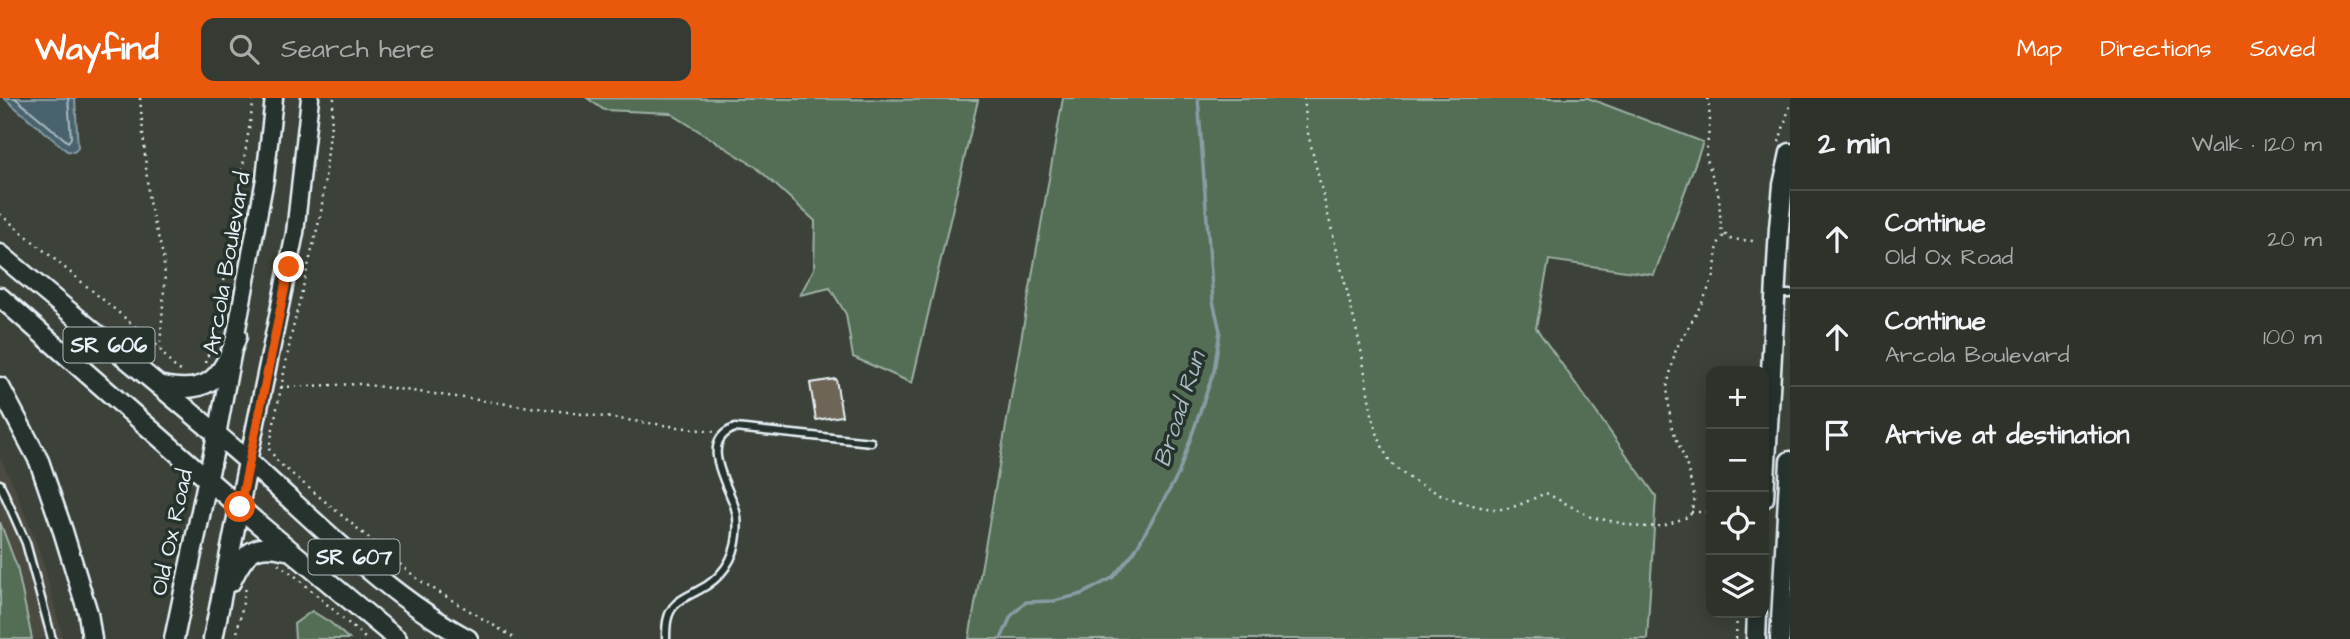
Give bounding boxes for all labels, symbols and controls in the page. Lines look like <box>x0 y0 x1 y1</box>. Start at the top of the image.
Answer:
search box <box>201 18 691 81</box>
text: Wayfind <box>35 26 159 72</box>
icon: search <box>225 30 263 68</box>
text: Search here <box>281 31 434 67</box>
text: Map <box>2017 32 2062 66</box>
text: Directions <box>2100 32 2212 66</box>
text: Saved <box>2250 32 2315 66</box>
text: 2 min <box>1818 123 1890 165</box>
text: Walk · 120 m <box>2192 128 2322 160</box>
street label: Arcola Boulevard <box>195 169 259 357</box>
text: Continue <box>1885 205 1986 241</box>
icon: ahead <box>1818 220 1856 258</box>
text: 20 m <box>2267 223 2322 255</box>
text: Old Ox Road <box>1885 241 2013 273</box>
route end <box>273 251 304 282</box>
text: Continue <box>1885 303 1986 339</box>
icon: ahead <box>1818 318 1856 356</box>
text: 100 m <box>2263 321 2322 353</box>
road number: SR 606 <box>64 328 154 362</box>
text: Arcola Boulevard <box>1885 339 2070 371</box>
water label: Broad Run <box>1145 345 1215 471</box>
map controls <box>1706 366 1769 618</box>
button: + <box>1706 366 1769 429</box>
icon: arrive <box>1818 416 1856 454</box>
text: Arrive at destination <box>1885 417 2130 453</box>
button: − <box>1706 429 1769 492</box>
street label: Old Ox Road <box>143 466 201 598</box>
route start <box>224 491 255 522</box>
button: locate <box>1706 492 1769 555</box>
road number: SR 607 <box>308 540 400 574</box>
button: layers <box>1706 555 1769 618</box>

